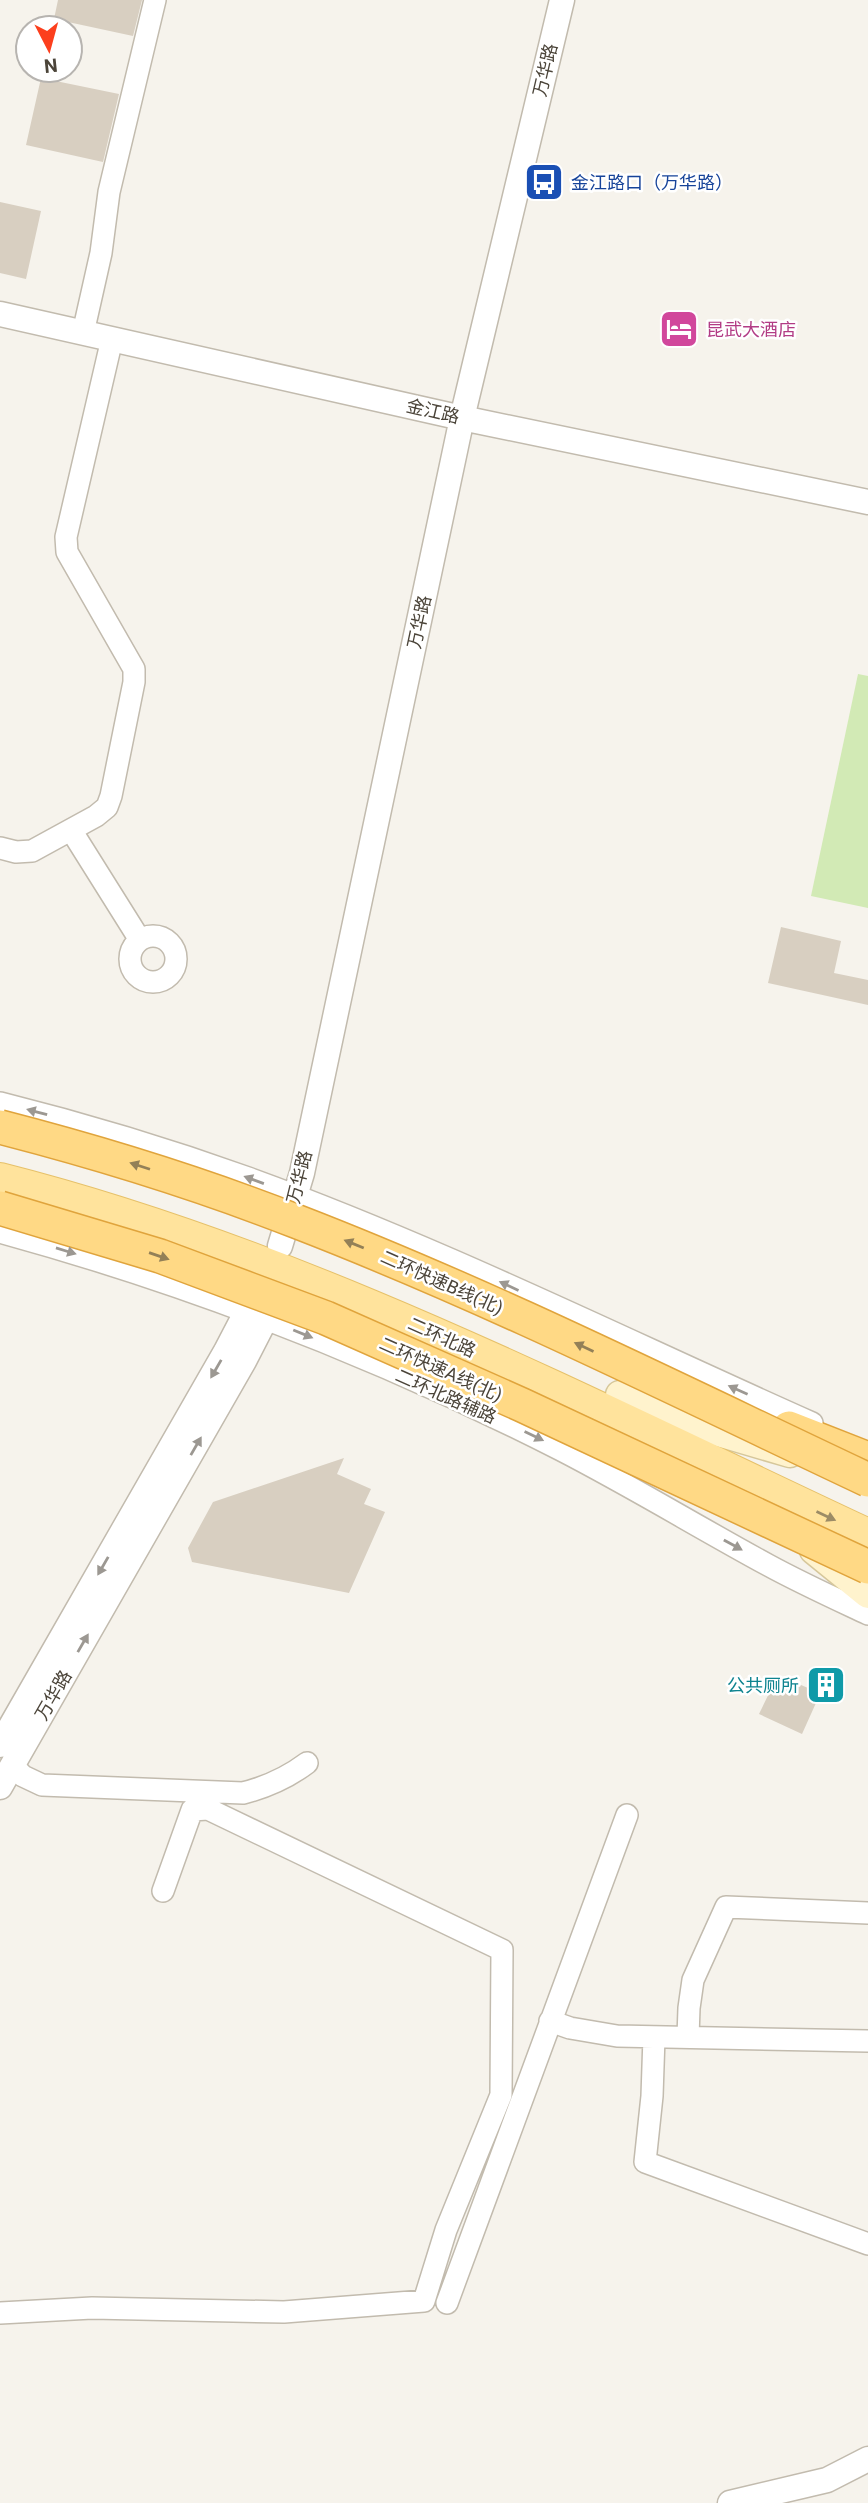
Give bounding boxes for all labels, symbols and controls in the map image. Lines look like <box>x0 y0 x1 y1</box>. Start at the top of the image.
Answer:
north arrow <box>14 14 84 84</box>
street label: 万华路 <box>529 41 561 99</box>
text: N <box>43 53 59 78</box>
bus stop icon: 金江路口（万华路） <box>523 161 565 203</box>
place label: 金江路口（万华路） <box>571 172 733 193</box>
hotel icon: 昆武大酒店 <box>658 308 700 350</box>
place label: 昆武大酒店 <box>706 319 796 340</box>
street label: 金江路 <box>404 395 462 427</box>
street label: 万华路 <box>403 593 435 651</box>
one-way arrow <box>25 1106 47 1117</box>
street label: 万华路 <box>282 1148 316 1206</box>
one-way arrow <box>130 1161 151 1171</box>
one-way arrow <box>243 1175 264 1186</box>
one-way arrow <box>343 1239 364 1250</box>
one-way arrow <box>55 1246 76 1256</box>
street label: 二环快速B线(北) <box>377 1246 506 1319</box>
one-way arrow <box>149 1251 170 1262</box>
one-way arrow <box>499 1280 519 1292</box>
street label: 二环北路 <box>405 1313 479 1361</box>
one-way arrow <box>293 1329 314 1340</box>
street label: 二环快速A线(北) <box>376 1333 506 1406</box>
one-way arrow <box>574 1341 594 1352</box>
one-way arrow <box>210 1360 222 1379</box>
street label: 二环北路辅路 <box>392 1364 500 1428</box>
one-way arrow <box>728 1384 749 1395</box>
one-way arrow <box>524 1431 544 1442</box>
one-way arrow <box>190 1436 202 1455</box>
one-way arrow <box>816 1510 836 1521</box>
one-way arrow <box>723 1540 743 1551</box>
one-way arrow <box>97 1557 109 1576</box>
one-way arrow <box>76 1633 88 1653</box>
building icon: 公共厕所 <box>805 1664 847 1706</box>
street label: 万华路 <box>30 1666 76 1724</box>
place label: 公共厕所 <box>727 1675 799 1696</box>

